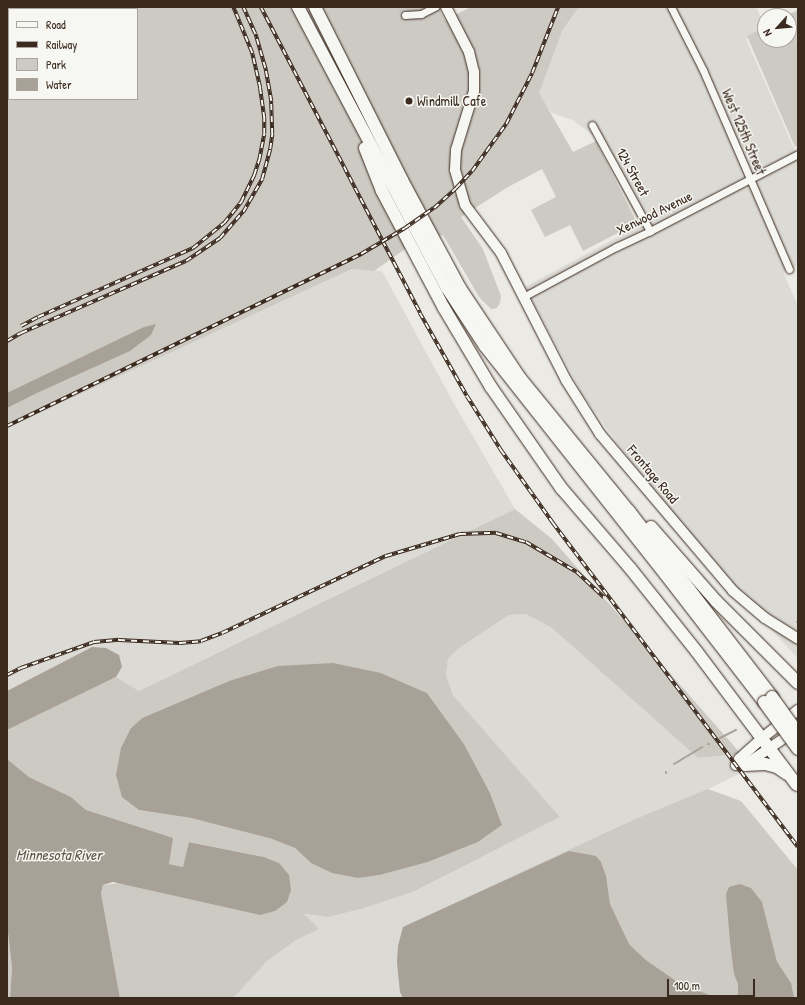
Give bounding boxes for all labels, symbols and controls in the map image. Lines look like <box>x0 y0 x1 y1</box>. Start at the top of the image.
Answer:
legend <box>8 8 138 100</box>
north arrow <box>757 8 797 48</box>
text: Road <box>46 16 66 33</box>
text: N <box>760 27 775 39</box>
text: Railway <box>46 36 77 53</box>
text: Park <box>46 56 66 73</box>
text: Water <box>46 76 72 93</box>
street label: West 125th Street <box>718 87 770 177</box>
place label: Windmill Cafe <box>417 93 486 109</box>
marker: Windmill Cafe <box>404 96 414 106</box>
street label: 124 Street <box>613 145 653 199</box>
street label: Xenwood Avenue <box>613 187 695 239</box>
street label: Frontage Road <box>624 441 682 507</box>
water label: Minnesota River <box>16 846 102 864</box>
scale bar <box>669 971 757 997</box>
text: 100 m <box>674 977 700 994</box>

